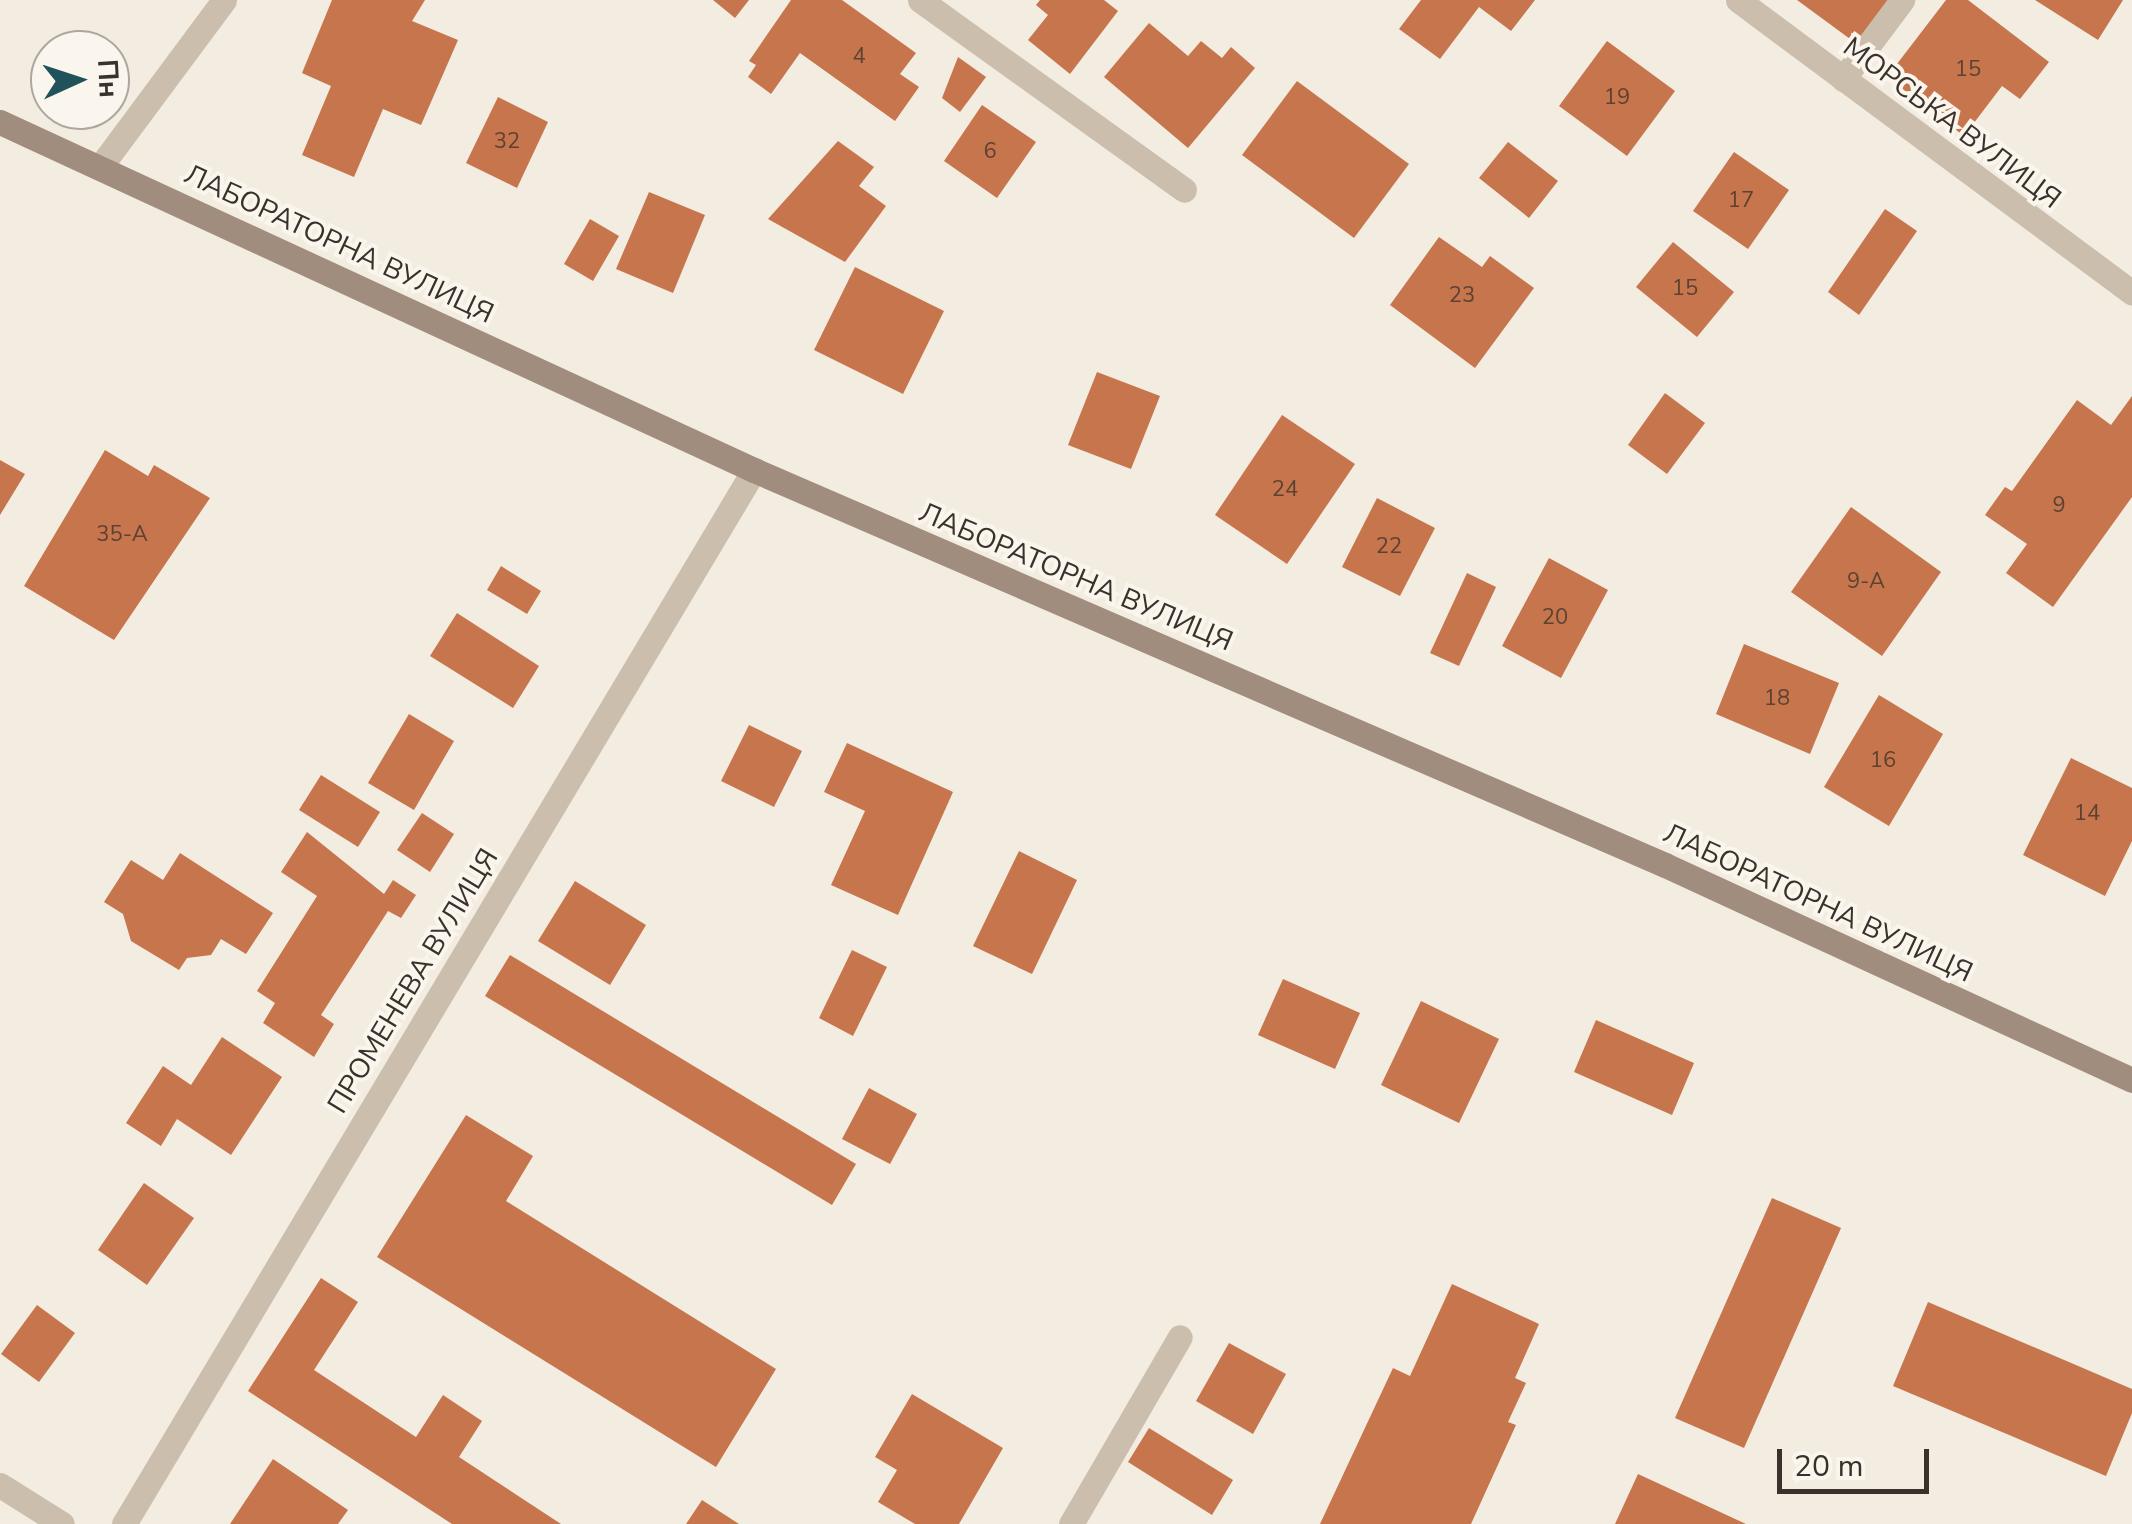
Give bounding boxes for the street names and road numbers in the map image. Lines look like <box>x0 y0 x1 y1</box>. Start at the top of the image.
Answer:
street label: МОРСЬКА ВУЛИЦЯ <box>1837 30 2067 216</box>
street label: ЛАБОРАТОРНА ВУЛИЦЯ <box>179 158 499 330</box>
street label: ЛАБОРАТОРНА ВУЛИЦЯ <box>914 496 1238 658</box>
street label: ЛАБОРАТОРНА ВУЛИЦЯ <box>1658 817 1978 989</box>
street label: ПРОМЕНЕВА ВУЛИЦЯ <box>321 843 505 1119</box>

